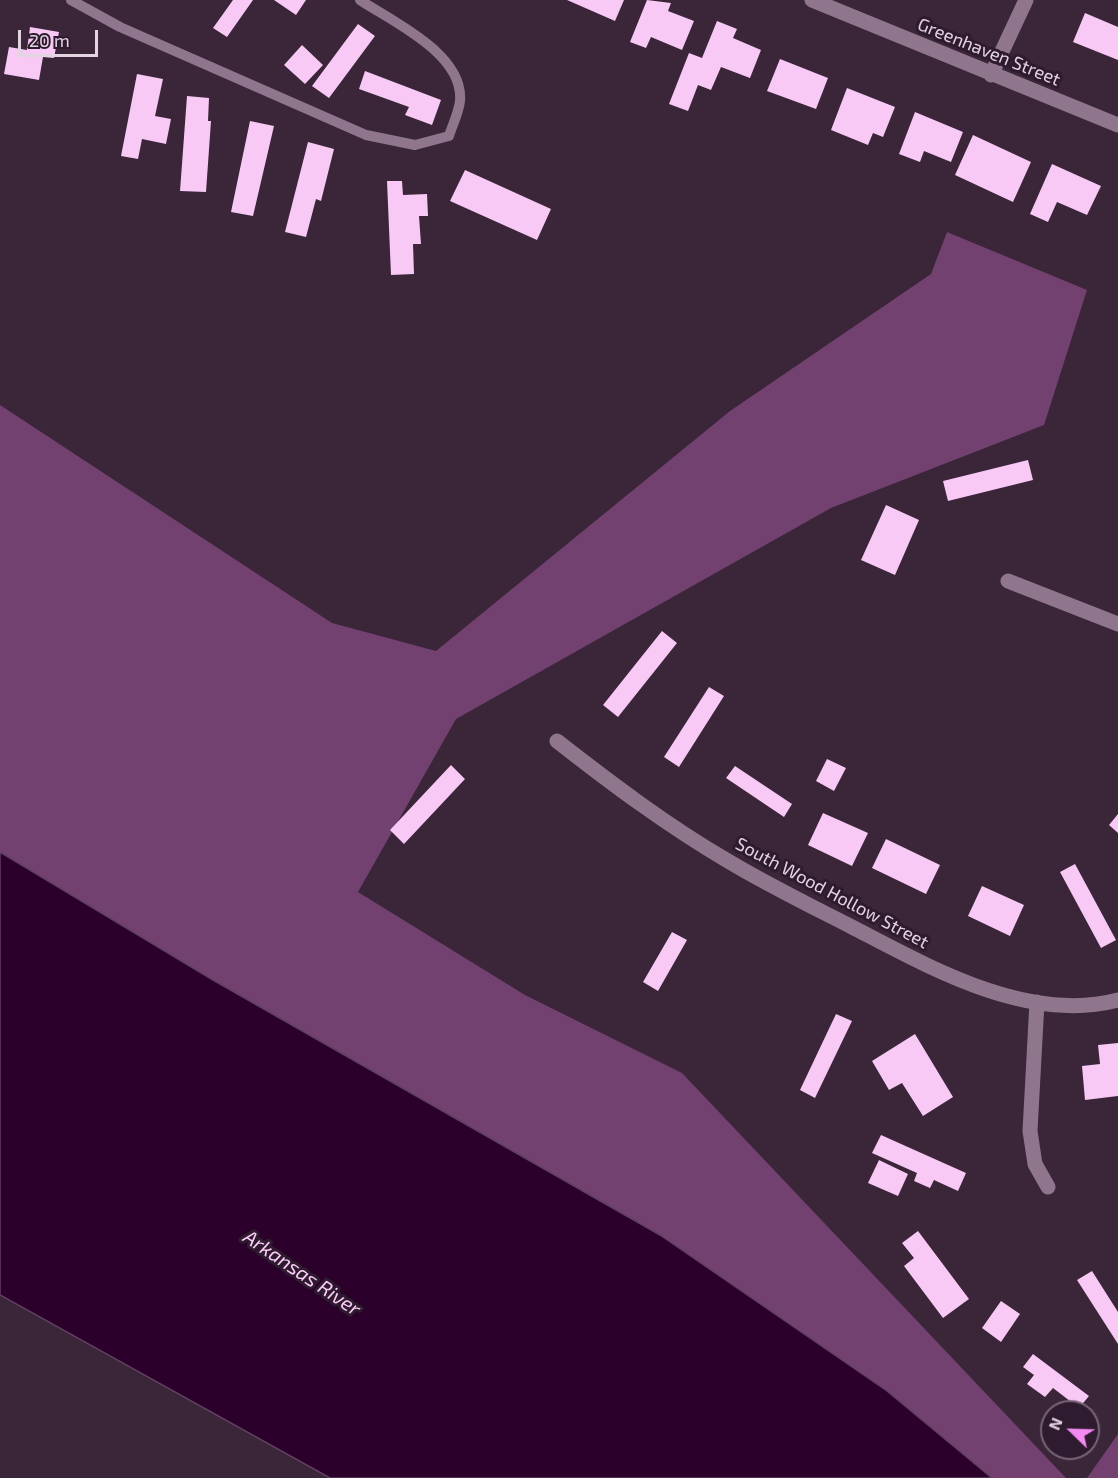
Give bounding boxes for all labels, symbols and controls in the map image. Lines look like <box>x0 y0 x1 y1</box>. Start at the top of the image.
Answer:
street label: Greenhaven Street <box>914 14 1064 90</box>
scale bar <box>21 18 100 56</box>
text: 20 m <box>29 29 70 51</box>
street label: South Wood Hollow Street <box>732 833 932 953</box>
water label: Arkansas River <box>239 1225 365 1321</box>
north arrow <box>1040 1400 1100 1460</box>
text: N <box>1044 1415 1066 1433</box>

